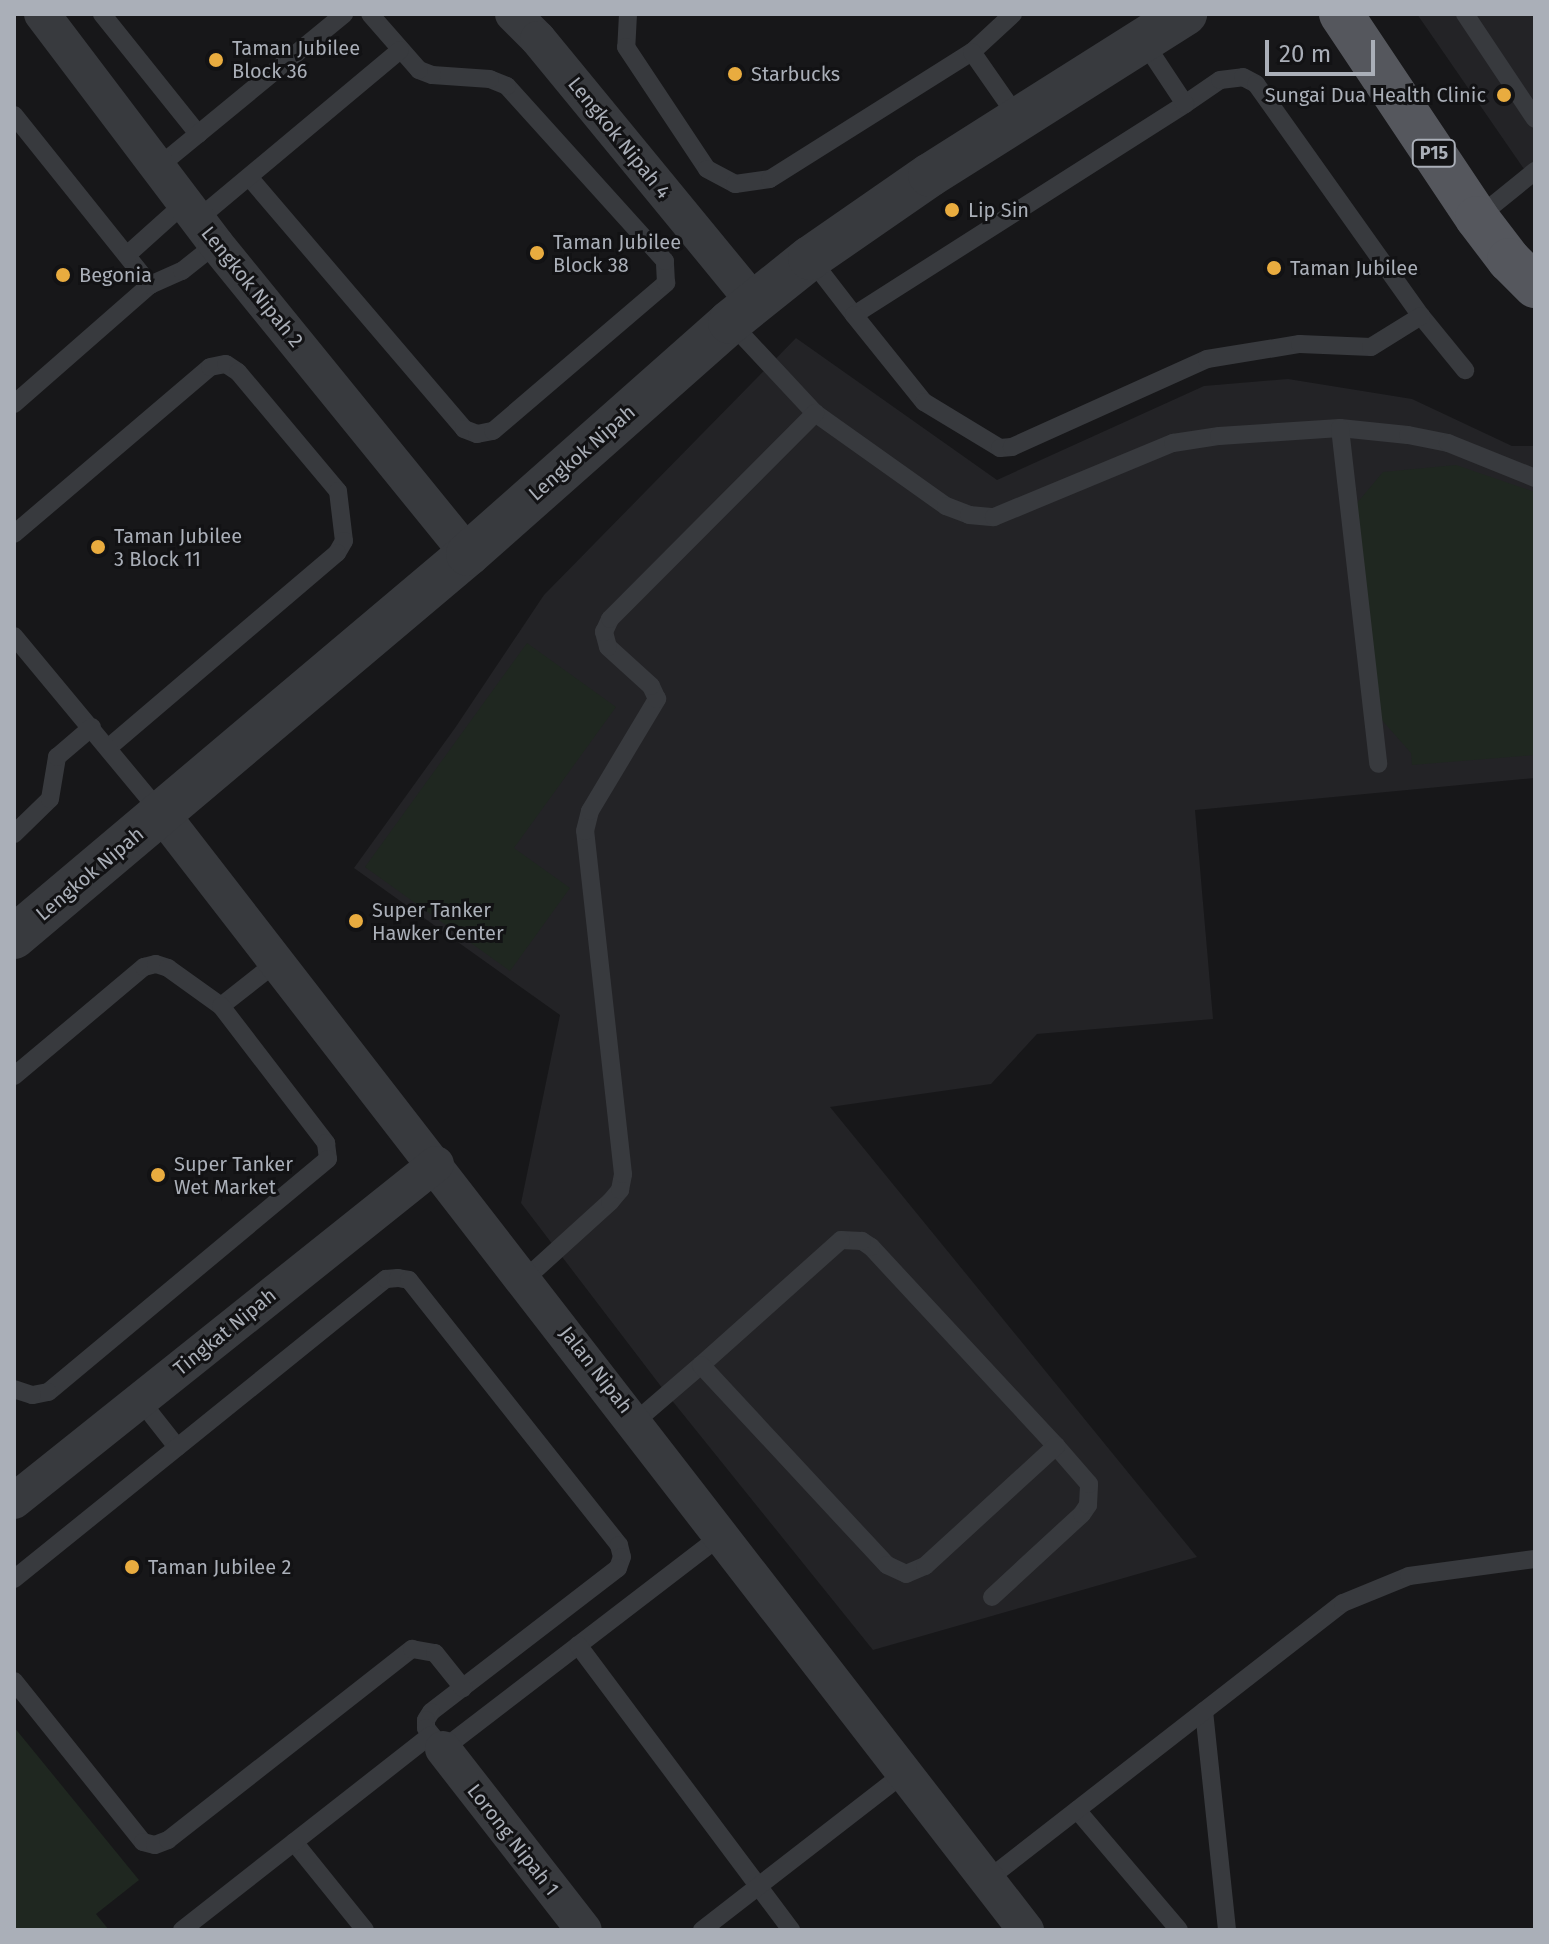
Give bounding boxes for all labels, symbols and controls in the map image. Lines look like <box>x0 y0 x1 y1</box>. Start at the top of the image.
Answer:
scale bar <box>1269 24 1379 74</box>
place label: Taman Jubilee Block 36 <box>232 36 360 83</box>
text: 20 m <box>1279 40 1331 68</box>
marker: Taman Jubilee Block 36 <box>207 51 225 69</box>
place label: Starbucks <box>751 62 840 86</box>
marker: Starbucks <box>726 65 744 83</box>
street label: Lengkok Nipah 4 <box>563 72 675 204</box>
place label: Sungai Dua Health Clinic <box>1265 83 1486 107</box>
marker: Sungai Dua Health Clinic <box>1493 84 1515 106</box>
road number: P15 <box>1410 139 1458 167</box>
place label: Lip Sin <box>968 198 1029 222</box>
marker: Lip Sin <box>943 201 961 219</box>
street label: Lengkok Nipah 2 <box>196 222 308 352</box>
place label: Taman Jubilee Block 38 <box>553 230 681 277</box>
marker: Taman Jubilee Block 38 <box>528 244 546 262</box>
place label: Taman Jubilee <box>1290 256 1418 280</box>
marker: Taman Jubilee <box>1265 259 1283 277</box>
place label: Begonia <box>79 263 152 287</box>
marker: Begonia <box>54 266 72 284</box>
street label: Lengkok Nipah <box>524 400 640 506</box>
place label: Taman Jubilee 3 Block 11 <box>114 524 242 571</box>
marker: Taman Jubilee 3 Block 11 <box>89 538 107 556</box>
street label: Lengkok Nipah <box>31 822 149 926</box>
place label: Super Tanker Hawker Center <box>372 898 504 945</box>
marker: Super Tanker Hawker Center <box>347 912 365 930</box>
place label: Super Tanker Wet Market <box>174 1152 293 1199</box>
marker: Super Tanker Wet Market <box>149 1166 167 1184</box>
street label: Tingkat Nipah <box>169 1283 281 1381</box>
street label: Jalan Nipah <box>555 1322 637 1418</box>
place label: Taman Jubilee 2 <box>148 1555 291 1579</box>
marker: Taman Jubilee 2 <box>123 1558 141 1576</box>
street label: Lorong Nipah 1 <box>462 1779 564 1901</box>

